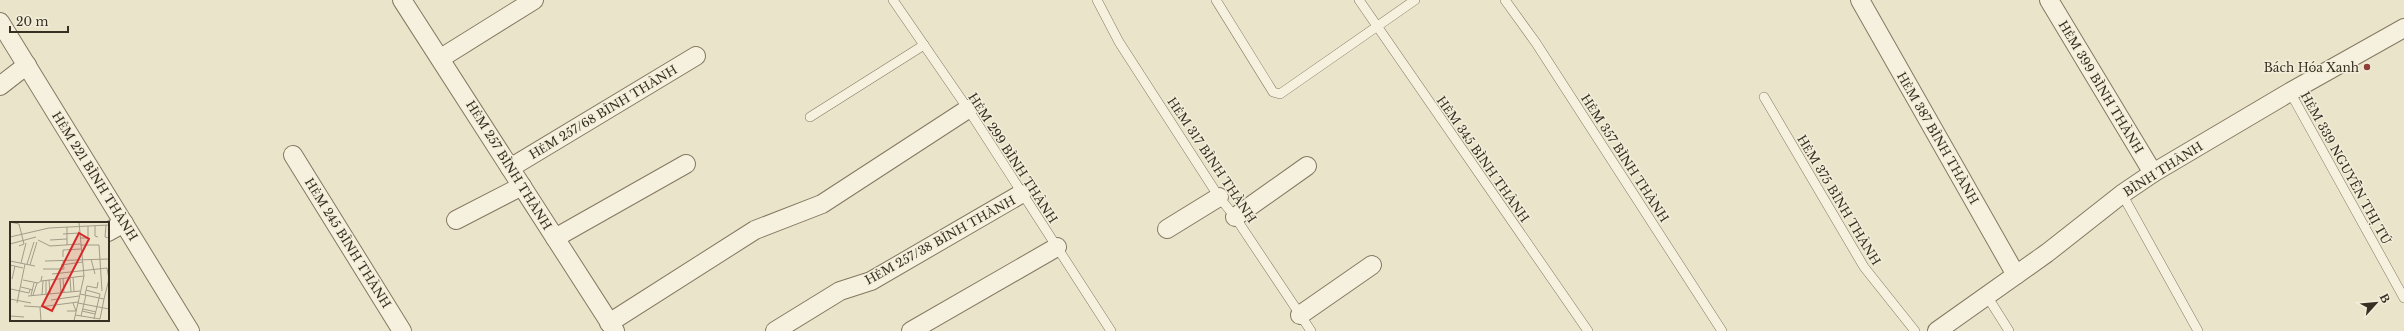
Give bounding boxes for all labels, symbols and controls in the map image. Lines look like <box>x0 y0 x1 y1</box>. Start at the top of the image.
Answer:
scale bar <box>10 8 68 34</box>
text: 20 m <box>16 14 48 29</box>
street label: HẺM 399 BÌNH THÀNH <box>2055 17 2147 156</box>
place label: Bách Hóa Xanh <box>2264 60 2359 75</box>
street label: HẺM 257/68 BÌNH THÀNH <box>526 61 680 162</box>
marker: Bách Hóa Xanh <box>2362 62 2372 72</box>
street label: HẺM 387 BÌNH THÀNH <box>1894 69 1983 207</box>
street label: HẺM 339 NGUYỄN THỊ TÚ <box>2298 88 2395 247</box>
street label: HẺM 299 BÌNH THÀNH <box>965 90 1062 226</box>
street label: HẺM 357 BÌNH THÀNH <box>1578 91 1673 225</box>
street label: HẺM 345 BÌNH THÀNH <box>1434 92 1533 225</box>
street label: HẺM 317 BÌNH THÀNH <box>1164 94 1260 226</box>
street label: HẺM 257 BÌNH THÀNH <box>463 97 556 232</box>
street label: HẺM 221 BÌNH THÀNH <box>49 108 142 243</box>
street label: HẺM 375 BÌNH THÀNH <box>1794 132 1885 268</box>
street label: BÌNH THÀNH <box>2120 138 2206 199</box>
street label: HẺM 245 BÌNH THÀNH <box>302 175 395 311</box>
street label: HẺM 257/38 BÌNH THÀNH <box>862 191 1018 288</box>
inset map <box>10 222 109 321</box>
north arrow <box>2356 283 2396 323</box>
text: B <box>2377 291 2393 306</box>

